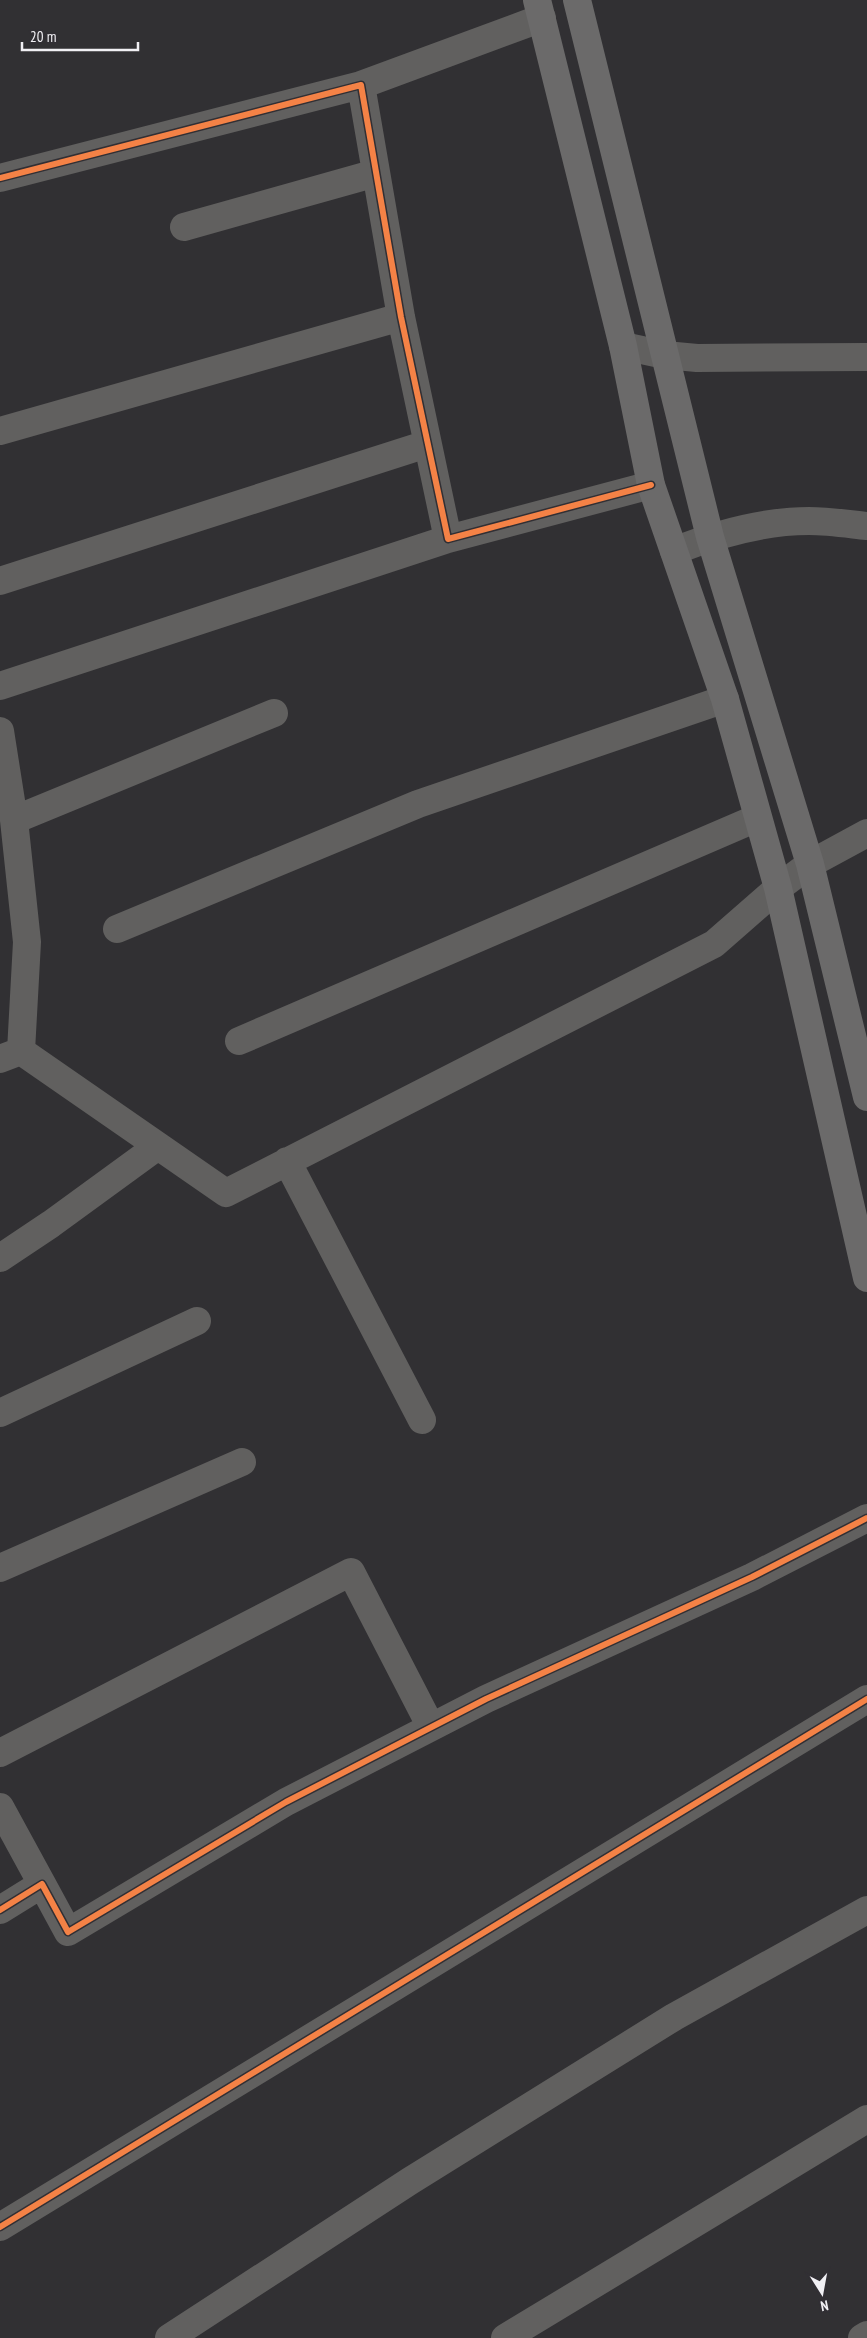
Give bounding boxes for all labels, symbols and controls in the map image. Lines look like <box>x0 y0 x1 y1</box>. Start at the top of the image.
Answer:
scale bar <box>22 20 139 52</box>
text: 20 m <box>30 27 56 46</box>
north arrow <box>797 2268 847 2318</box>
text: N <box>819 2296 830 2315</box>

